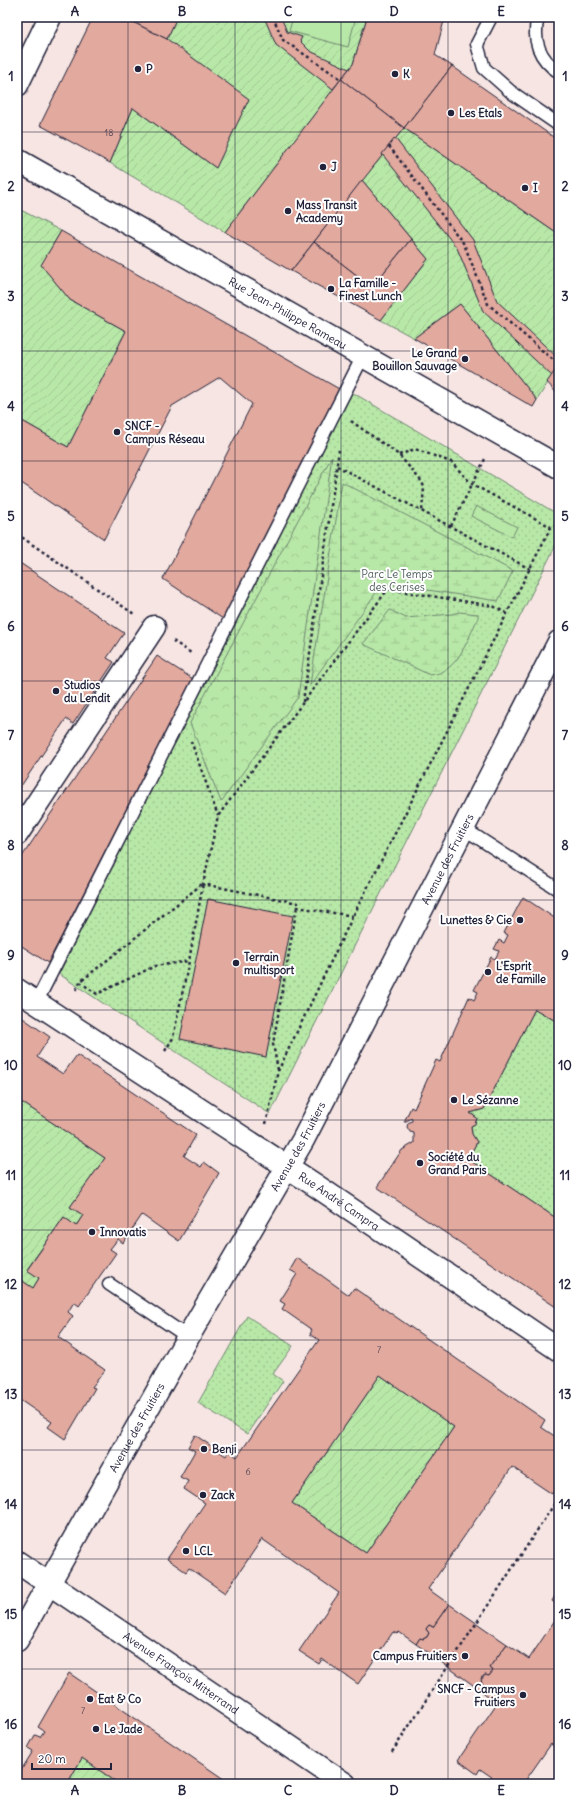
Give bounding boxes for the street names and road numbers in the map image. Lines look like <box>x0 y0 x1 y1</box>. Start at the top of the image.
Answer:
street label: Rue Jean-Philippe Rameau <box>226 274 350 353</box>
street label: Avenue des Fruitiers <box>418 811 477 907</box>
street label: Avenue des Fruitiers <box>268 1099 328 1194</box>
street label: Rue André Campra <box>296 1169 382 1233</box>
street label: Avenue des Fruitiers <box>106 1380 168 1475</box>
street label: Avenue François Mitterrand <box>120 1629 242 1717</box>

